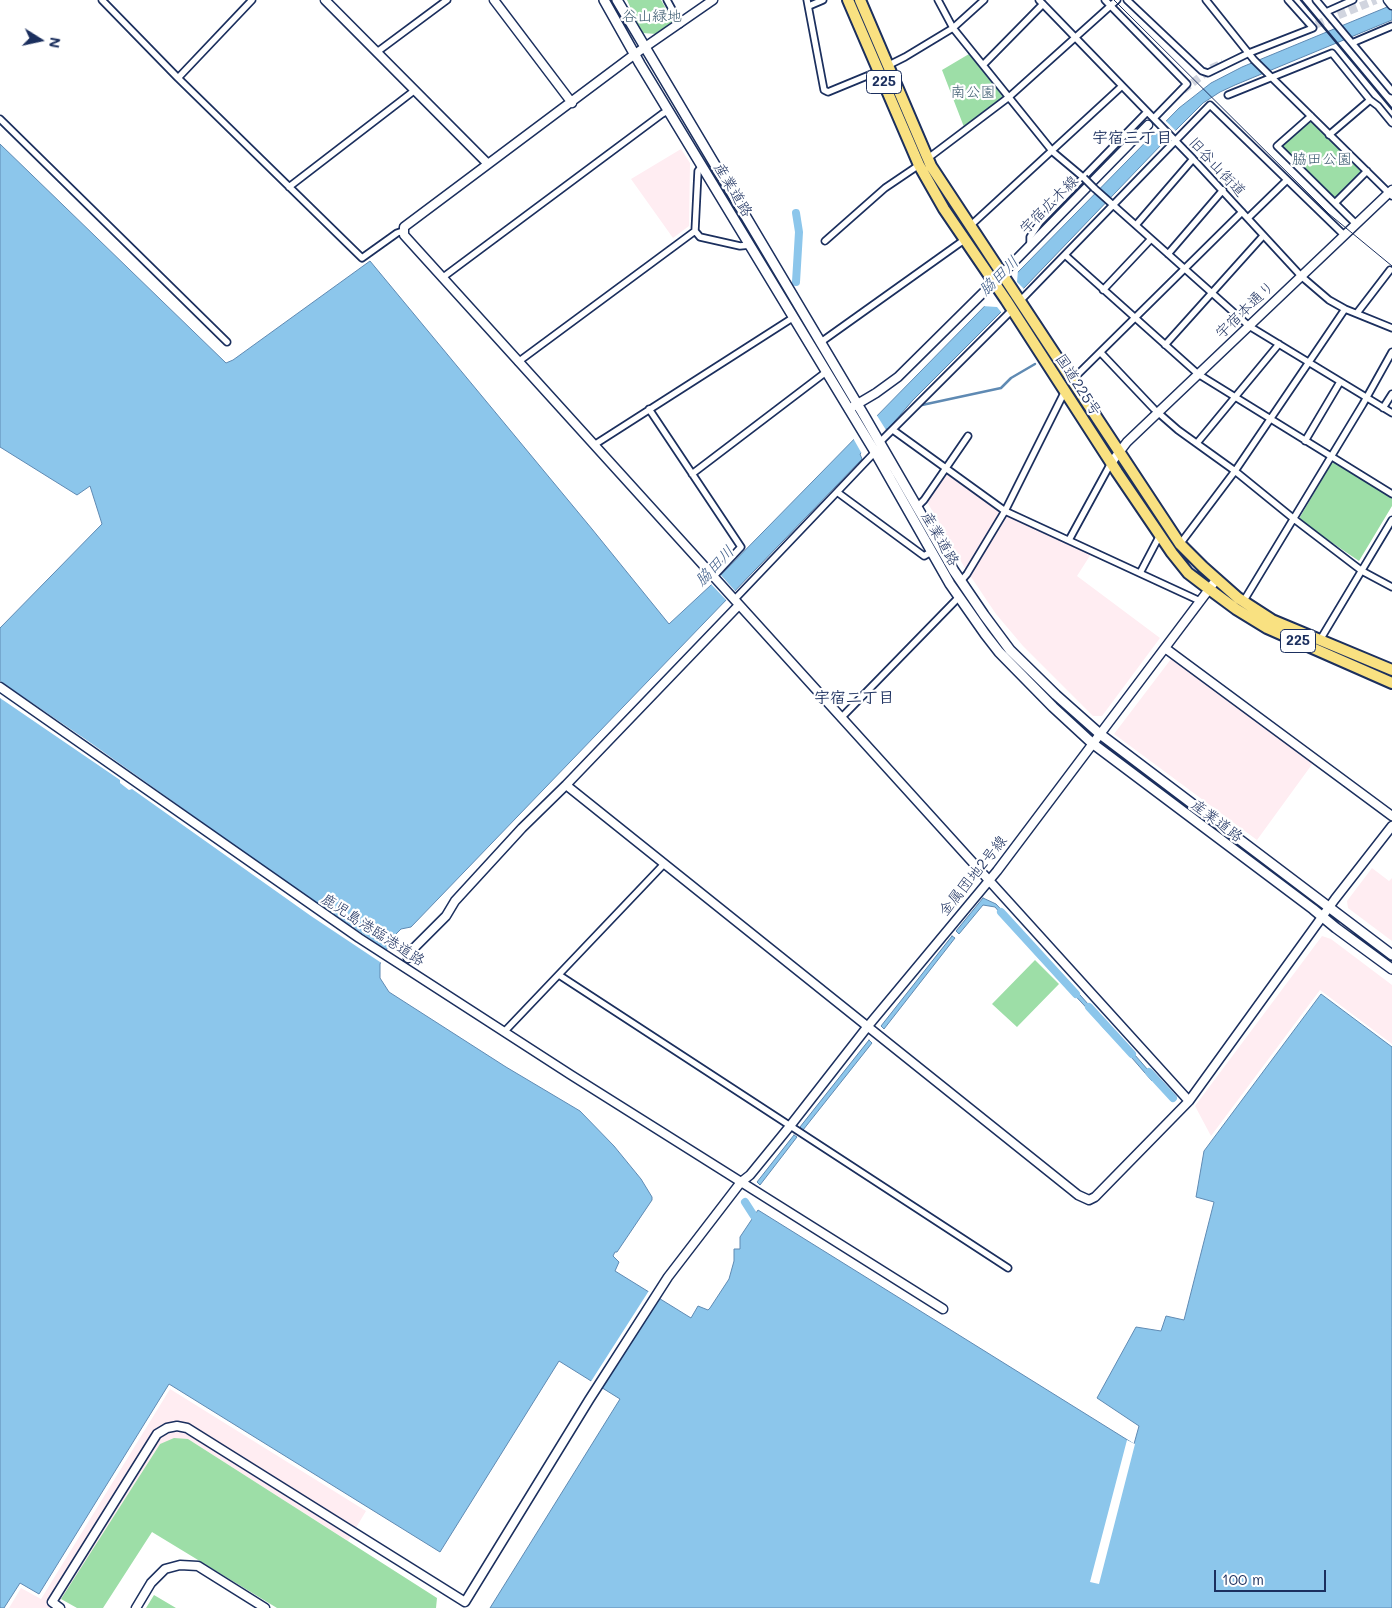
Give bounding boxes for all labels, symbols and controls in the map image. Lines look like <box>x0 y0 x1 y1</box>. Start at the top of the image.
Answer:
park label: 谷山緑地 <box>622 7 682 25</box>
north arrow <box>15 15 65 65</box>
text: N <box>45 36 66 50</box>
road number: 225 <box>866 70 902 94</box>
park label: 南公園 <box>951 83 995 101</box>
district label: 宇宿三丁目 <box>1092 128 1172 148</box>
street label: 旧谷山街道 <box>1185 133 1249 201</box>
park label: 脇田公園 <box>1292 150 1352 168</box>
street label: 産業道路 <box>710 160 756 220</box>
street label: 宇宿広木線 <box>1016 172 1082 238</box>
water label: 脇田川 <box>975 252 1023 300</box>
street label: 宇宿本通り <box>1212 277 1278 343</box>
street label: 国道225号 <box>1051 351 1105 419</box>
street label: 産業道路 <box>917 509 963 569</box>
water label: 脇田川 <box>691 542 739 590</box>
road number: 225 <box>1280 630 1316 652</box>
district label: 宇宿二丁目 <box>814 688 894 708</box>
street label: 産業道路 <box>1188 796 1246 846</box>
street label: 金属団地2号線 <box>935 832 1011 920</box>
street label: 鹿児島港臨港道路 <box>318 890 428 970</box>
scale bar <box>1217 1560 1330 1592</box>
text: 100 m <box>1222 1569 1264 1589</box>

